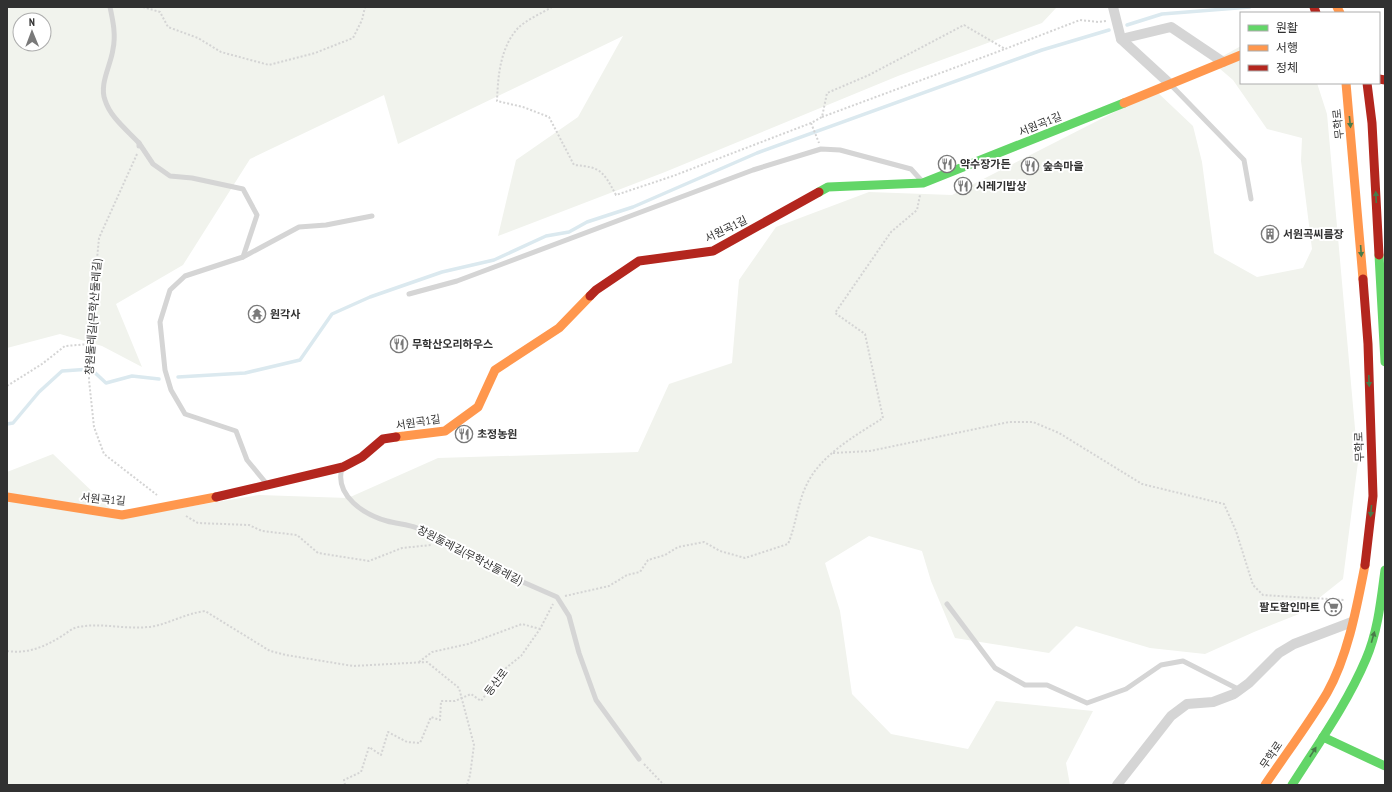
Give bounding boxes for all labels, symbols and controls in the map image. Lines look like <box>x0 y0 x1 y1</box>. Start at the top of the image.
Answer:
north arrow <box>12 12 52 52</box>
legend <box>1240 12 1380 84</box>
text: N <box>29 15 35 29</box>
text: 원활 <box>1276 20 1298 35</box>
text: 서행 <box>1276 40 1298 55</box>
text: 정체 <box>1276 60 1298 75</box>
street label: 무학로 <box>1329 108 1347 140</box>
street label: 서원곡1길 <box>1016 109 1064 139</box>
one-way arrow <box>1347 116 1354 128</box>
restaurant icon: 약수장가든 <box>937 154 957 174</box>
restaurant icon: 숲속마을 <box>1020 156 1040 176</box>
place label: 약수장가든 <box>960 157 1011 171</box>
place label: 숲속마을 <box>1043 159 1083 173</box>
restaurant icon: 시레기밥상 <box>953 176 973 196</box>
place label: 시레기밥상 <box>976 179 1027 193</box>
one-way arrow <box>1372 191 1379 203</box>
street label: 서원곡1길 <box>703 213 749 245</box>
building icon: 서원곡씨름장 <box>1260 224 1280 244</box>
place label: 서원곡씨름장 <box>1283 227 1344 241</box>
one-way arrow <box>1357 245 1364 257</box>
street label: 창원둘레길(무학산둘레길) <box>82 258 104 376</box>
temple icon: 원각사 <box>247 304 267 324</box>
place label: 원각사 <box>270 307 300 321</box>
restaurant icon: 무학산오리하우스 <box>389 334 409 354</box>
place label: 무학산오리하우스 <box>412 337 493 351</box>
one-way arrow <box>1366 375 1372 388</box>
street label: 서원곡1길 <box>394 412 442 432</box>
restaurant icon: 초정농원 <box>454 424 474 444</box>
place label: 초정농원 <box>477 427 517 441</box>
street label: 무학로 <box>1351 432 1367 462</box>
street label: 서원곡1길 <box>80 490 126 508</box>
one-way arrow <box>1368 505 1375 517</box>
street label: 창원둘레길(무학산둘레길) <box>415 522 525 588</box>
supermarket icon: 팔도할인마트 <box>1323 597 1343 617</box>
place label: 팔도할인마트 <box>1259 600 1320 614</box>
one-way arrow <box>1370 631 1376 643</box>
street label: 등산로 <box>481 666 511 698</box>
street label: 무학로 <box>1257 738 1285 772</box>
one-way arrow <box>1310 746 1317 758</box>

